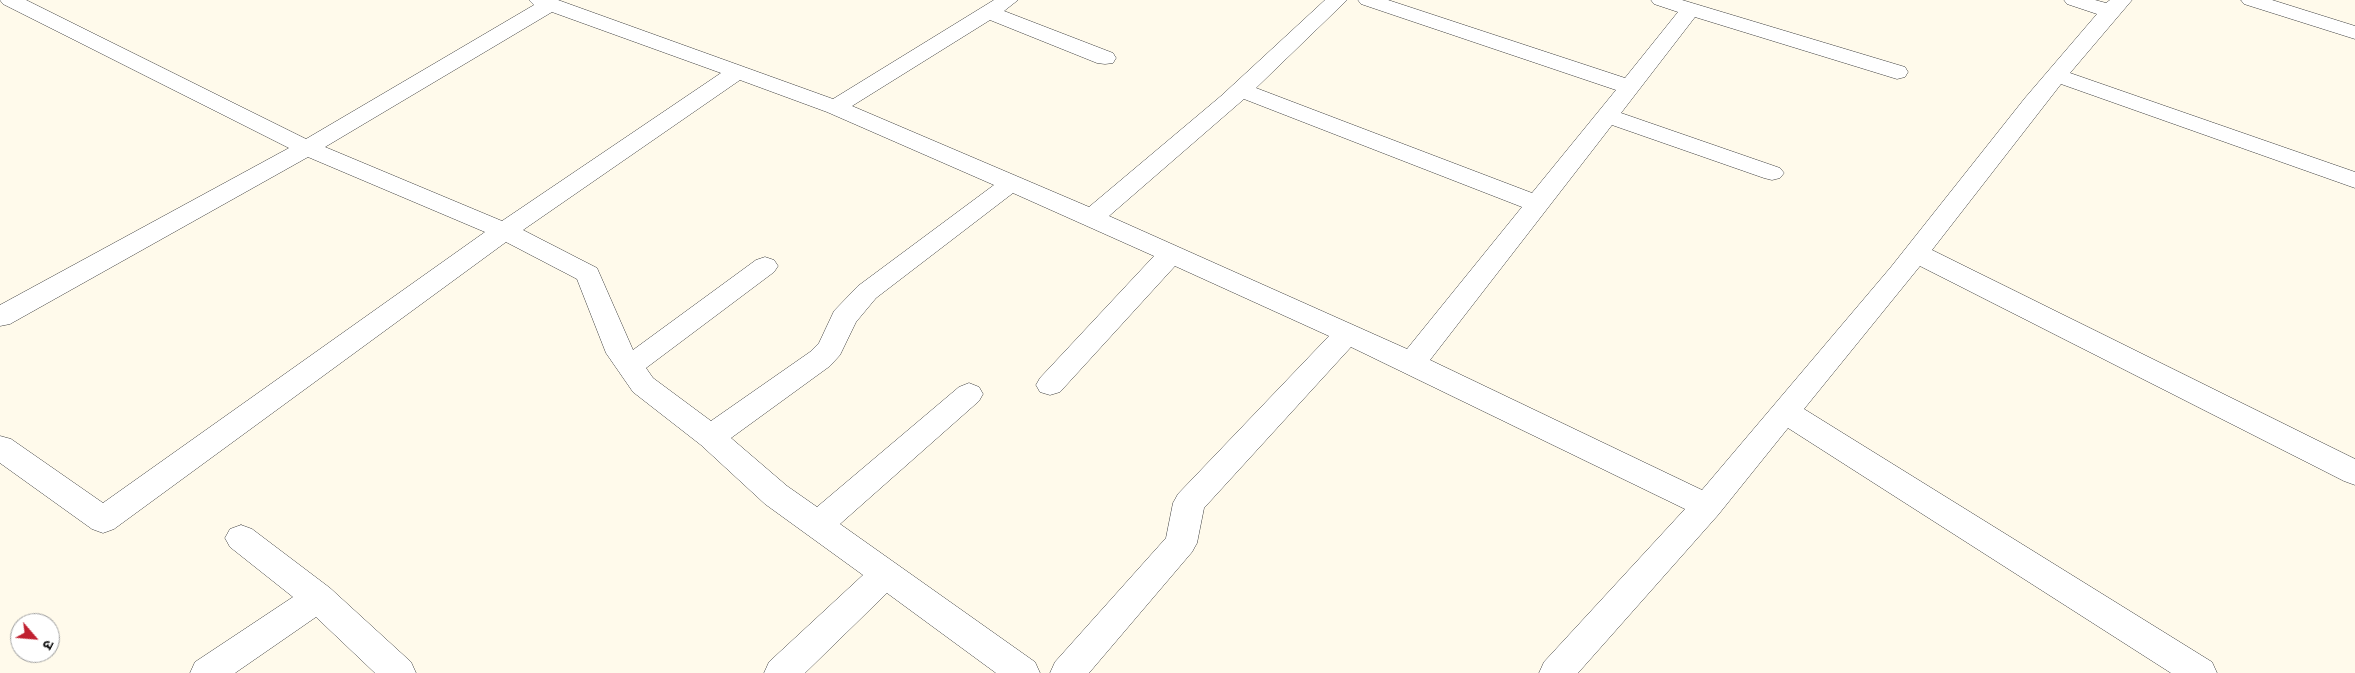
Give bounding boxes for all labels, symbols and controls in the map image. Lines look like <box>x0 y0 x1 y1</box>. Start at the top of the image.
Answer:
north arrow <box>10 613 60 663</box>
text: उ <box>37 636 59 653</box>

